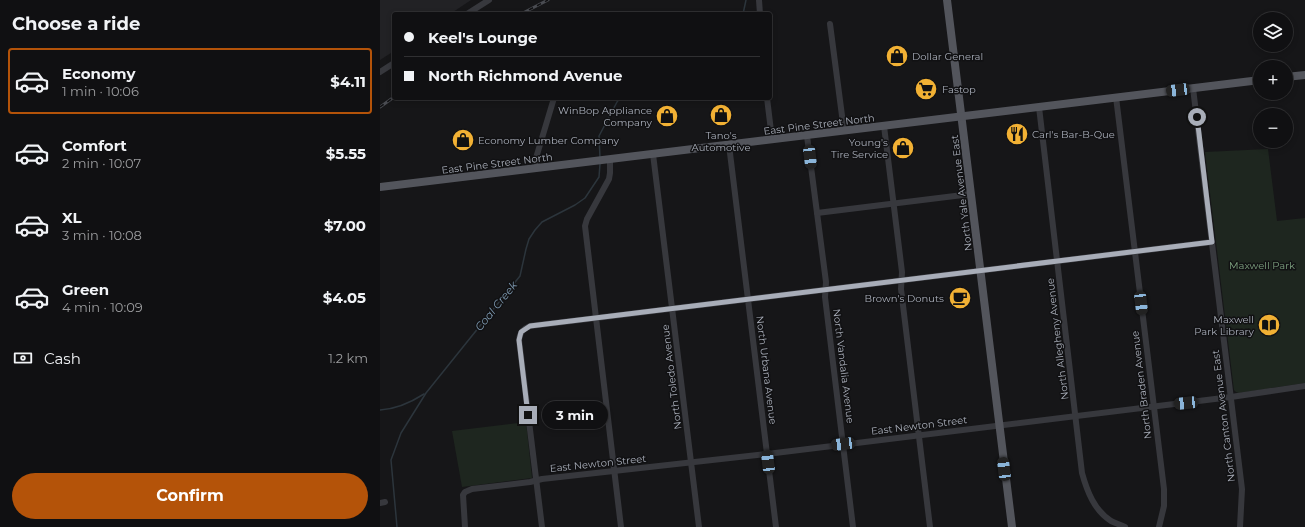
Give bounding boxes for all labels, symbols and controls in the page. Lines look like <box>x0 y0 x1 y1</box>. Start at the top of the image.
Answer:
map controls <box>1253 12 1293 148</box>
button: layers <box>1253 12 1293 52</box>
text: Choose a ride <box>12 13 140 35</box>
text: Keel's Lounge <box>428 28 537 47</box>
shop icon: Dollar General <box>884 43 910 69</box>
place label: Dollar General <box>912 50 983 63</box>
button: + <box>1253 60 1293 100</box>
icon: car <box>14 63 50 99</box>
text: Economy <box>62 64 135 83</box>
text: North Richmond Avenue <box>428 66 623 85</box>
text: $4.11 <box>330 72 366 91</box>
supermarket icon: Fastop <box>913 76 939 102</box>
text: 1 min · 10:06 <box>62 83 139 99</box>
place label: Fastop <box>942 83 976 96</box>
car <box>1165 83 1191 97</box>
shop icon: Tano's Automotive <box>708 102 734 128</box>
shop icon: WinBop Appliance Company <box>654 103 680 129</box>
place label: WinBop Appliance Company <box>558 104 653 129</box>
route start <box>1188 108 1206 126</box>
button: − <box>1253 108 1293 148</box>
street label: East Pine Street North <box>763 111 875 138</box>
restaurant icon: Carl's Bar-B-Que <box>1004 121 1030 147</box>
shop icon: Economy Lumber Company <box>450 127 476 153</box>
place label: Carl's Bar-B-Que <box>1032 128 1115 141</box>
place label: Tano's Automotive <box>692 129 750 154</box>
place label: Economy Lumber Company <box>478 134 619 147</box>
street label: North Yale Avenue East <box>948 134 975 252</box>
icon: car <box>14 135 50 171</box>
shop icon: Young's Tire Service <box>890 135 916 161</box>
text: Comfort <box>62 136 127 155</box>
place label: Young's Tire Service <box>831 136 888 161</box>
text: $5.55 <box>326 144 366 163</box>
car <box>803 144 817 170</box>
street label: East Pine Street North <box>441 150 553 177</box>
text: 2 min · 10:07 <box>62 155 141 171</box>
icon: car <box>14 207 50 243</box>
text: XL <box>62 208 81 227</box>
text: $7.00 <box>324 216 366 235</box>
text: 3 min · 10:08 <box>62 227 142 243</box>
park label: Maxwell Park <box>1229 259 1295 272</box>
street label: North Allegheny Avenue <box>1044 277 1071 401</box>
water label: Coal Creek <box>472 278 521 334</box>
icon: car <box>14 279 50 315</box>
text: Green <box>62 280 109 299</box>
cafe icon: Brown's Donuts <box>947 285 973 311</box>
text: $4.05 <box>323 288 366 307</box>
car <box>1134 290 1148 316</box>
place label: Brown's Donuts <box>864 292 944 305</box>
text: 4 min · 10:09 <box>62 299 143 315</box>
street label: North Vandalia Avenue <box>830 308 857 424</box>
library icon: Maxwell Park Library <box>1256 312 1282 338</box>
place label: Maxwell Park Library <box>1194 313 1255 338</box>
street label: North Urbana Avenue <box>753 315 780 425</box>
street label: North Toledo Avenue <box>659 324 684 430</box>
street label: North Braden Avenue <box>1128 330 1155 440</box>
icon: cash <box>12 347 34 369</box>
text: Cash <box>44 349 81 368</box>
street label: North Canton Avenue East <box>1209 349 1238 483</box>
text: 1.2 km <box>328 350 368 366</box>
car <box>1173 396 1199 410</box>
callout: 3 min <box>542 401 608 429</box>
route end <box>519 406 537 424</box>
text: 3 min <box>556 407 594 423</box>
street label: East Newton Street <box>870 413 968 438</box>
car <box>830 437 856 451</box>
car <box>761 449 775 475</box>
street label: East Newton Street <box>549 452 647 475</box>
car <box>997 456 1011 482</box>
button: Confirm <box>12 473 368 519</box>

